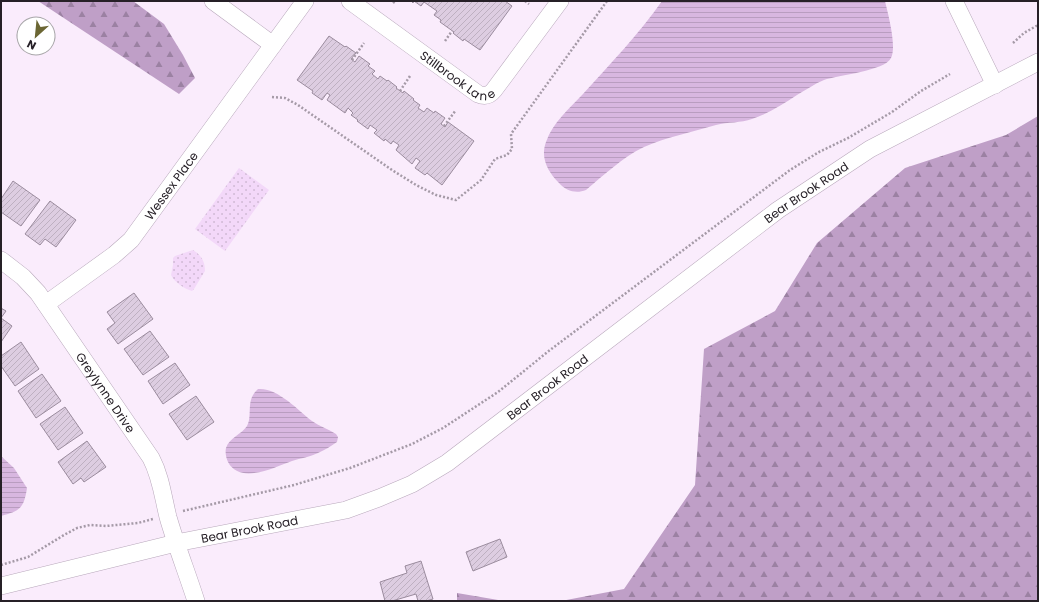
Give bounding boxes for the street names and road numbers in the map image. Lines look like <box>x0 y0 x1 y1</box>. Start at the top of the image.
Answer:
street label: Stillbrook Lane <box>417 46 498 104</box>
street label: Wessex Place <box>140 148 201 223</box>
street label: Bear Brook Road <box>760 157 851 226</box>
street label: Greylynne Drive <box>72 349 140 436</box>
street label: Bear Brook Road <box>503 350 591 423</box>
street label: Bear Brook Road <box>199 511 299 546</box>

